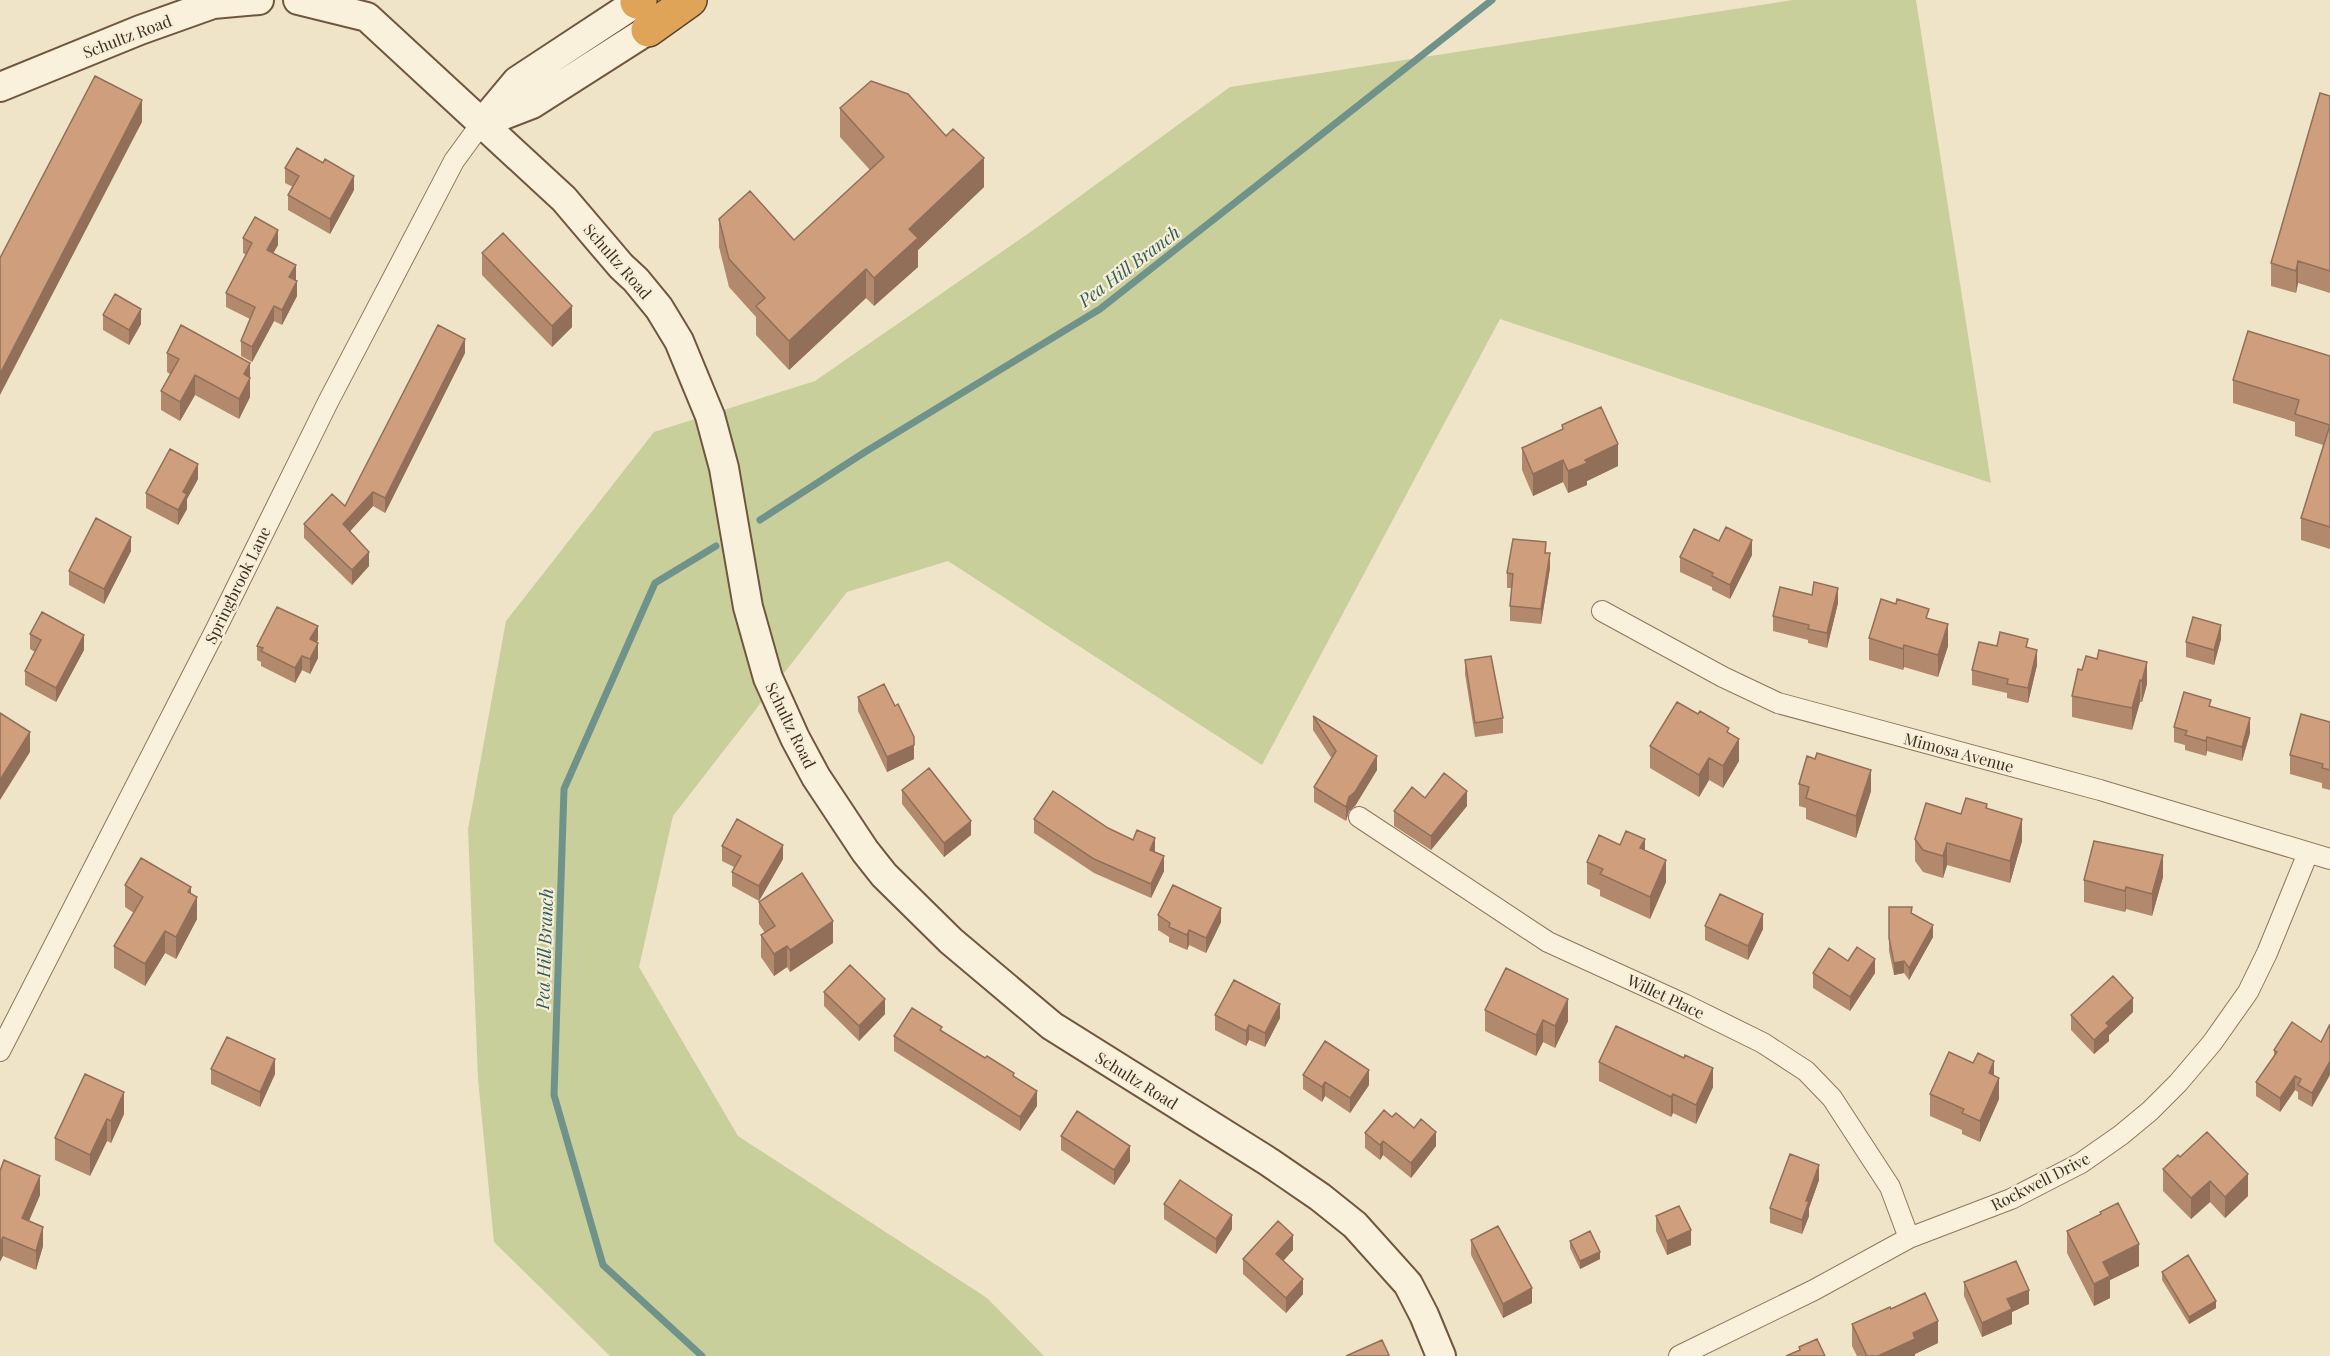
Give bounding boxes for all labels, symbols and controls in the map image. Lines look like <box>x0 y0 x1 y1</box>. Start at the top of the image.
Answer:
street label: Schultz Road <box>80 9 174 63</box>
street label: Schultz Road <box>579 219 657 303</box>
water label: Pea Hill Branch <box>1073 220 1185 313</box>
street label: Springbrook Lane <box>199 523 275 647</box>
street label: Schultz Road <box>761 678 821 772</box>
street label: Mimosa Avenue <box>1902 727 2016 777</box>
water label: Pea Hill Branch <box>530 888 558 1011</box>
street label: Willet Place <box>1623 969 1708 1023</box>
street label: Schultz Road <box>1092 1046 1182 1114</box>
street label: Rockwell Drive <box>1987 1147 2093 1215</box>

